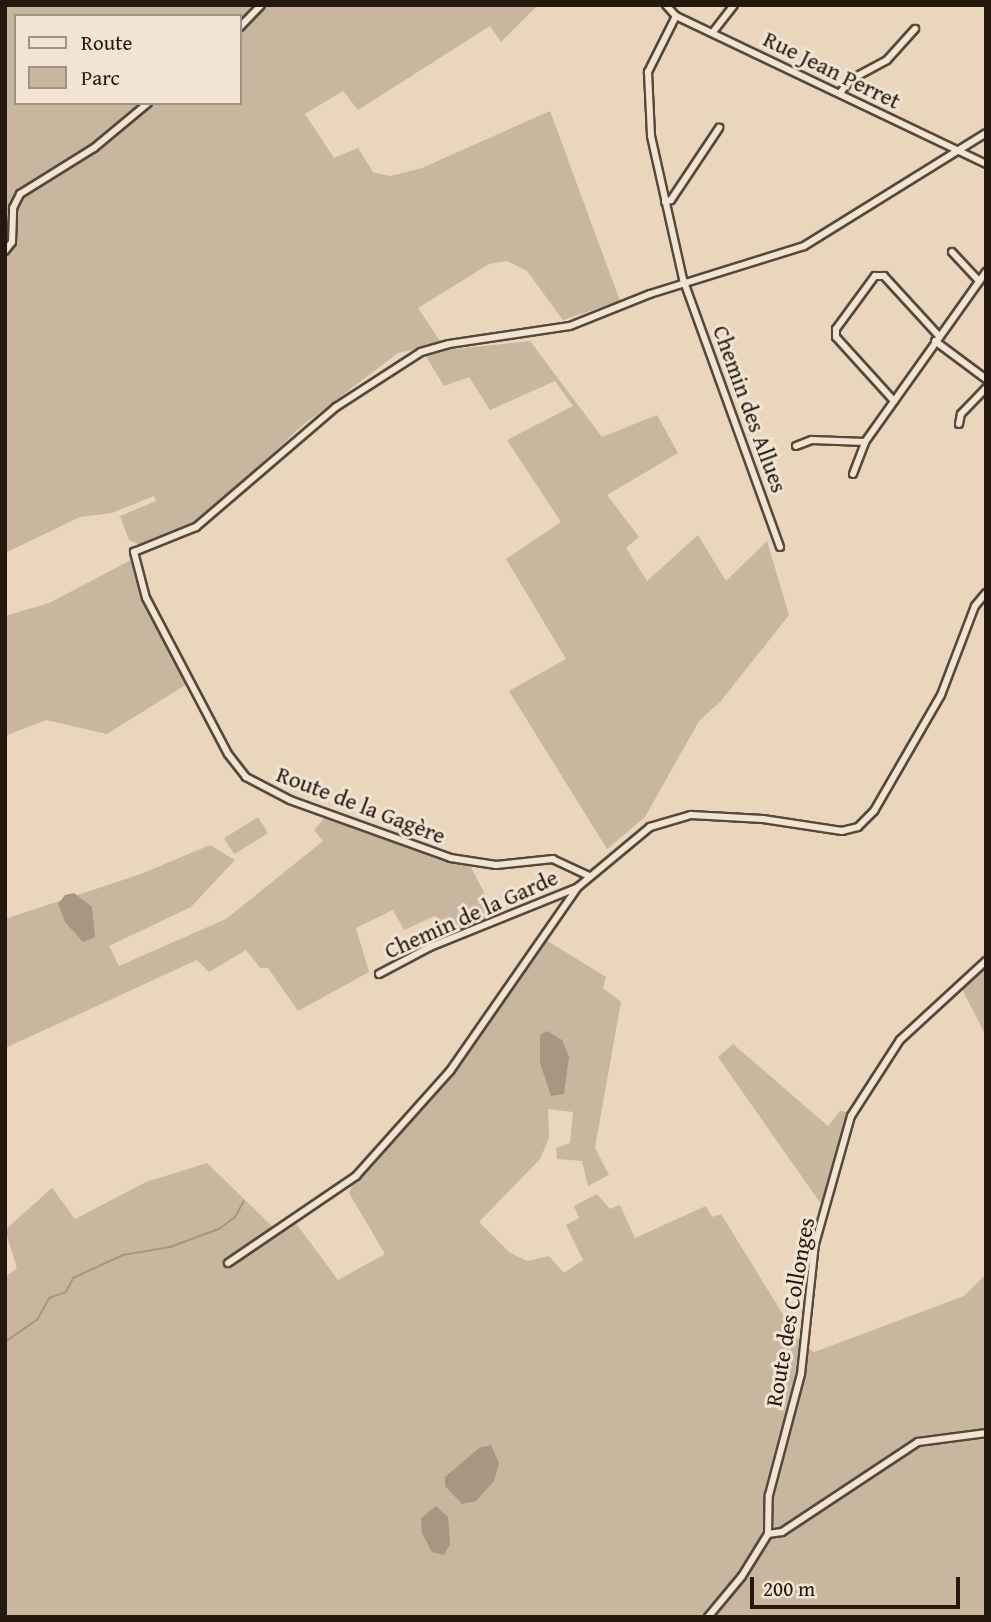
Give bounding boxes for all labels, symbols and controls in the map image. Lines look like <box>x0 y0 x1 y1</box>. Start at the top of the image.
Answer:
legend <box>14 14 242 105</box>
street label: Rue Jean Perret <box>759 25 905 115</box>
text: Route <box>81 27 132 58</box>
text: Parc <box>81 62 120 93</box>
street label: Chemin des Allues <box>707 322 793 496</box>
street label: Route de la Gagère <box>273 760 449 850</box>
street label: Chemin de la Garde <box>380 863 562 965</box>
street label: Route des Collonges <box>760 1215 820 1409</box>
scale bar <box>753 1562 963 1606</box>
text: 200 m <box>763 1573 815 1604</box>

